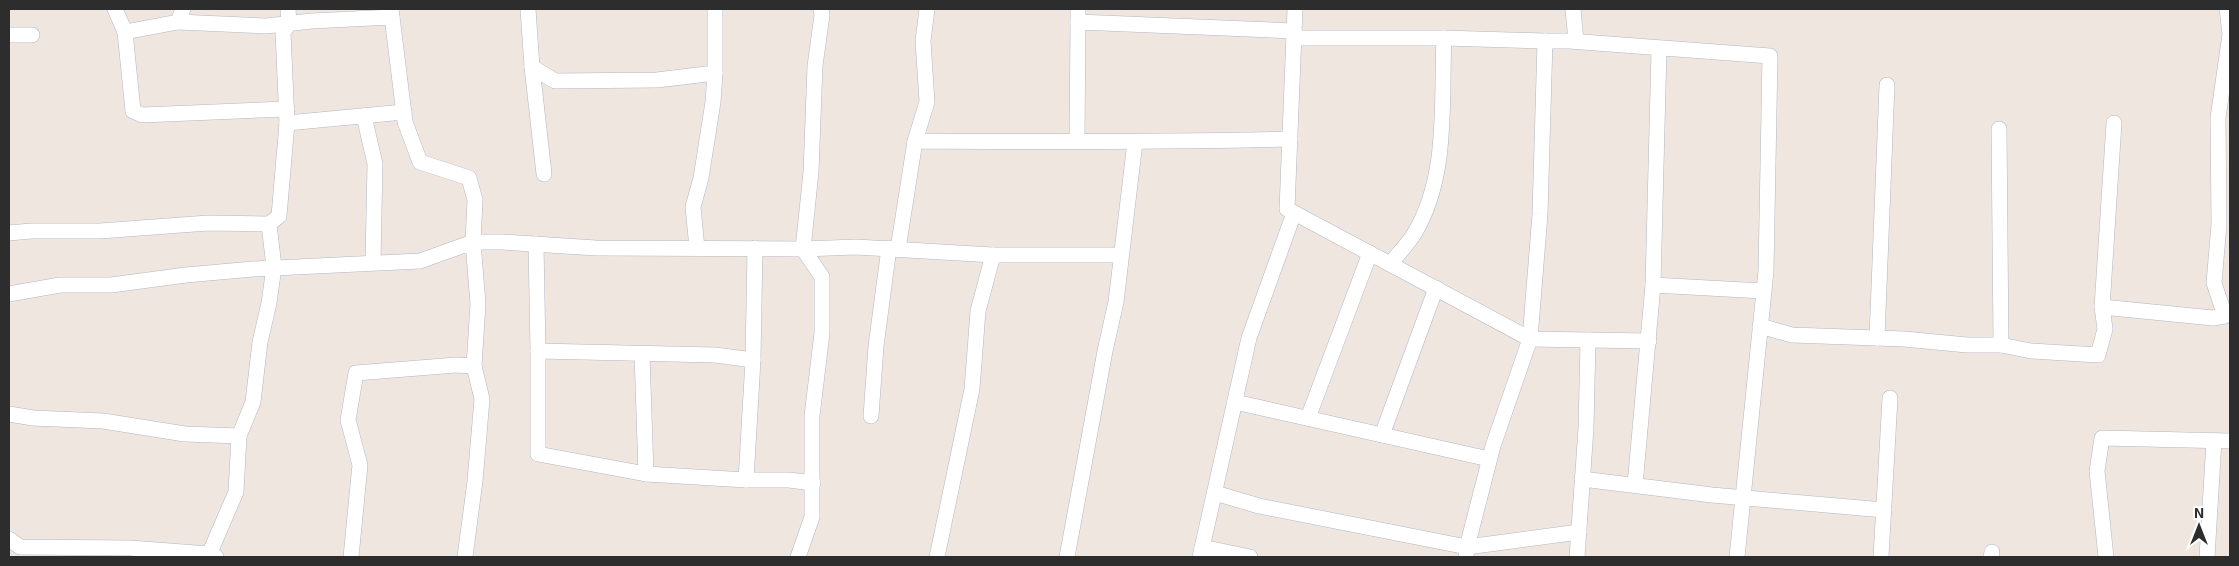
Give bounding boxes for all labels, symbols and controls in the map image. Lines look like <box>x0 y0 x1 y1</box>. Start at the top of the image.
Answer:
north arrow <box>2174 501 2224 551</box>
text: N <box>2194 504 2204 521</box>

